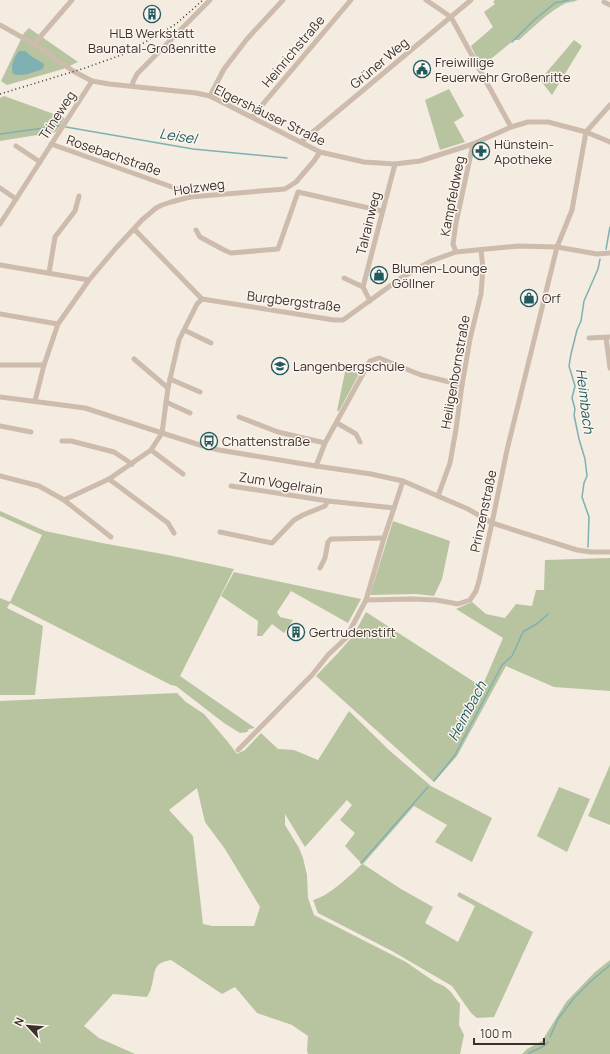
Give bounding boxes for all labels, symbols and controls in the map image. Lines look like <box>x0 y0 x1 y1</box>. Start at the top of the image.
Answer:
building icon: HLB Werkstatt Baunatal-Großenritte <box>142 4 162 24</box>
street label: Heinrichstraße <box>258 11 329 91</box>
place label: HLB Werkstatt Baunatal-Großenritte <box>88 24 216 57</box>
street label: Grüner Weg <box>346 33 412 93</box>
place label: Freiwillige Feuerwehr Großenritte <box>435 53 571 86</box>
public building icon: Freiwillige Feuerwehr Großenritte <box>412 59 432 79</box>
street label: Elgershäuser Straße <box>211 80 329 150</box>
street label: Trineweg <box>35 87 79 143</box>
water label: Leisel <box>158 123 200 148</box>
street label: Rosebachstraße <box>64 130 164 180</box>
place label: Hünstein- Apotheke <box>494 135 554 168</box>
pharmacy icon: Hünstein- Apotheke <box>471 141 491 161</box>
street label: Kampfeldweg <box>435 154 469 238</box>
street label: Holzweg <box>172 175 226 199</box>
street label: Talrainweg <box>351 190 385 256</box>
place label: Blumen-Lounge Göllner <box>392 259 488 292</box>
shop icon: Blumen-Lounge Göllner <box>369 265 389 285</box>
street label: Burgbergstraße <box>246 286 342 316</box>
shop icon: Orf <box>519 288 539 308</box>
place label: Orf <box>542 289 561 307</box>
street label: Heiligenbornstraße <box>436 313 474 430</box>
school or university icon: Langenbergschule <box>270 356 290 376</box>
place label: Langenbergschule <box>293 357 405 375</box>
water label: Heimbach <box>572 368 599 435</box>
bus stop icon: Chattenstraße <box>199 431 219 451</box>
place label: Chattenstraße <box>222 432 310 450</box>
street label: Zum Vogelrain <box>238 467 324 499</box>
street label: Prinzenstraße <box>465 468 501 554</box>
building icon: Gertrudenstift <box>286 622 306 642</box>
place label: Gertrudenstift <box>309 623 396 641</box>
water label: Heimbach <box>443 677 491 744</box>
north arrow <box>8 1006 48 1046</box>
text: N <box>10 1014 27 1028</box>
scale bar <box>474 1020 544 1046</box>
text: 100 m <box>480 1025 512 1042</box>

